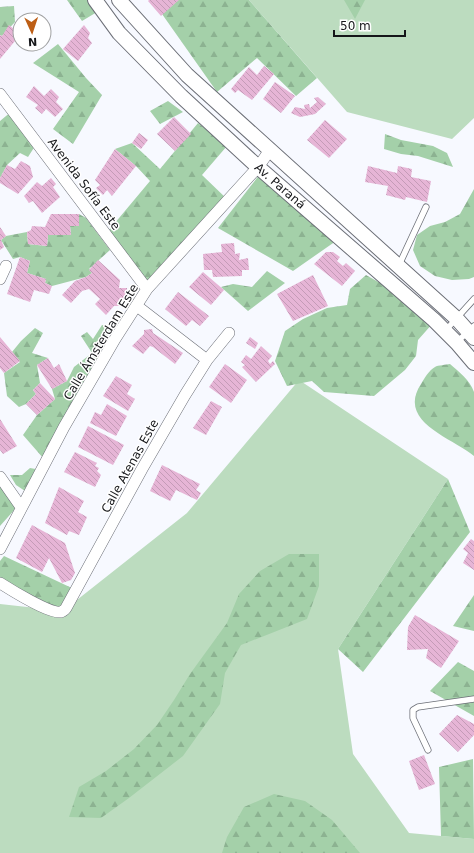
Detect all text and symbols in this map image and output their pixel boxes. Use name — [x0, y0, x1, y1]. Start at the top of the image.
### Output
north arrow — [12, 12, 52, 52]
scale bar — [334, 12, 405, 38]
text: 50 m — [340, 19, 371, 33]
text: N — [28, 35, 37, 48]
street label: Avenida Sofía Este — [45, 135, 123, 233]
street label: Av. Paraná — [252, 160, 308, 212]
street label: Calle Ámsterdam Este — [60, 281, 141, 403]
street label: Calle Atenas Este — [99, 417, 161, 515]

